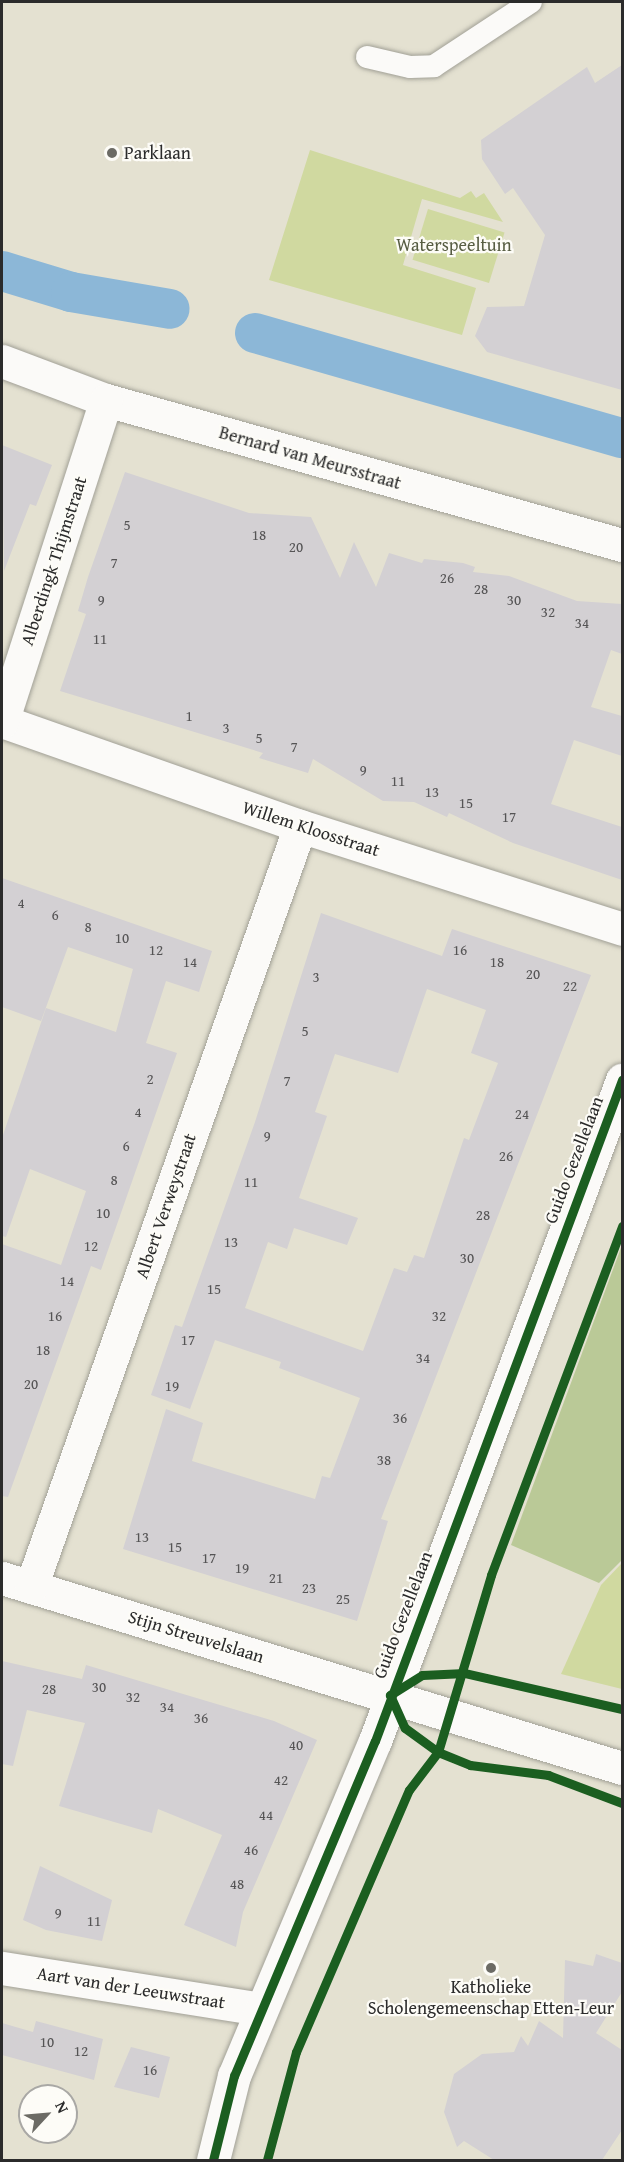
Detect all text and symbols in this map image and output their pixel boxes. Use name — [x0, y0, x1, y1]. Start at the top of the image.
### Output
place label: Parklaan — [124, 142, 191, 164]
marker: Parklaan — [105, 146, 119, 160]
park label: Waterspeeltuin — [396, 234, 512, 256]
street label: Bernard van Meursstraat — [217, 422, 403, 494]
street label: Alberdingk Thijmstraat — [16, 474, 92, 648]
house number: 5 — [123, 516, 131, 534]
house number: 18 — [252, 526, 266, 544]
house number: 20 — [289, 538, 303, 556]
house number: 7 — [110, 554, 118, 572]
house number: 26 — [440, 569, 454, 587]
house number: 28 — [474, 580, 488, 598]
house number: 9 — [97, 591, 105, 609]
house number: 30 — [507, 591, 521, 609]
house number: 32 — [541, 603, 555, 621]
house number: 34 — [575, 614, 589, 632]
house number: 11 — [93, 630, 107, 648]
house number: 1 — [185, 707, 193, 725]
house number: 3 — [222, 719, 230, 737]
house number: 5 — [255, 729, 263, 747]
house number: 7 — [290, 738, 298, 756]
house number: 9 — [359, 761, 367, 779]
house number: 11 — [391, 772, 405, 790]
house number: 13 — [425, 783, 439, 801]
house number: 15 — [459, 794, 473, 812]
street label: Willem Kloosstraat — [240, 797, 382, 861]
house number: 17 — [502, 808, 516, 826]
house number: 4 — [17, 894, 25, 912]
house number: 6 — [51, 906, 59, 924]
house number: 8 — [84, 918, 92, 936]
house number: 10 — [115, 929, 129, 947]
house number: 12 — [149, 941, 163, 959]
house number: 16 — [453, 941, 467, 959]
house number: 14 — [183, 953, 197, 971]
house number: 18 — [490, 953, 504, 971]
house number: 20 — [526, 965, 540, 983]
house number: 3 — [312, 968, 320, 986]
house number: 22 — [563, 977, 577, 995]
house number: 5 — [301, 1022, 309, 1040]
house number: 2 — [146, 1070, 154, 1088]
house number: 7 — [283, 1072, 291, 1090]
street label: Guido Gezellelaan — [540, 1093, 608, 1227]
house number: 4 — [134, 1103, 142, 1121]
house number: 24 — [515, 1105, 529, 1123]
house number: 9 — [263, 1127, 271, 1145]
street label: Albert Verweystraat — [131, 1131, 201, 1281]
house number: 6 — [122, 1137, 130, 1155]
house number: 26 — [499, 1147, 513, 1165]
house number: 8 — [110, 1171, 118, 1189]
house number: 11 — [244, 1173, 258, 1191]
house number: 10 — [96, 1204, 110, 1222]
house number: 28 — [476, 1206, 490, 1224]
house number: 13 — [224, 1233, 238, 1251]
house number: 12 — [84, 1237, 98, 1255]
house number: 30 — [460, 1249, 474, 1267]
house number: 14 — [60, 1272, 74, 1290]
house number: 15 — [207, 1280, 221, 1298]
house number: 16 — [48, 1307, 62, 1325]
house number: 32 — [432, 1307, 446, 1325]
house number: 17 — [181, 1331, 195, 1349]
house number: 18 — [36, 1341, 50, 1359]
house number: 34 — [416, 1349, 430, 1367]
house number: 20 — [24, 1375, 38, 1393]
house number: 19 — [165, 1377, 179, 1395]
house number: 36 — [393, 1409, 407, 1427]
house number: 38 — [377, 1451, 391, 1469]
house number: 13 — [135, 1528, 149, 1546]
house number: 15 — [168, 1538, 182, 1556]
street label: Guido Gezellelaan — [369, 1548, 437, 1682]
house number: 17 — [202, 1549, 216, 1567]
house number: 19 — [235, 1559, 249, 1577]
house number: 21 — [269, 1569, 283, 1587]
house number: 23 — [302, 1579, 316, 1597]
house number: 25 — [336, 1590, 350, 1608]
street label: Stijn Streuvelslaan — [125, 1606, 267, 1668]
house number: 30 — [92, 1678, 106, 1696]
house number: 28 — [42, 1680, 56, 1698]
house number: 32 — [126, 1688, 140, 1706]
house number: 34 — [160, 1698, 174, 1716]
house number: 36 — [194, 1709, 208, 1727]
house number: 40 — [289, 1736, 303, 1754]
house number: 42 — [274, 1771, 288, 1789]
house number: 44 — [259, 1806, 273, 1824]
house number: 46 — [244, 1841, 258, 1859]
house number: 48 — [230, 1875, 244, 1893]
house number: 9 — [54, 1904, 62, 1922]
house number: 11 — [87, 1912, 101, 1930]
marker: Katholieke Scholengemeenschap Etten-Leur — [484, 1961, 498, 1975]
street label: Aart van der Leeuwstraat — [35, 1962, 227, 2014]
place label: Katholieke Scholengemeenschap Etten-Leur — [368, 1977, 614, 2020]
house number: 10 — [40, 2033, 54, 2051]
house number: 12 — [74, 2042, 88, 2060]
house number: 16 — [143, 2061, 157, 2079]
north arrow — [18, 2084, 78, 2144]
text: N — [49, 2097, 76, 2117]

